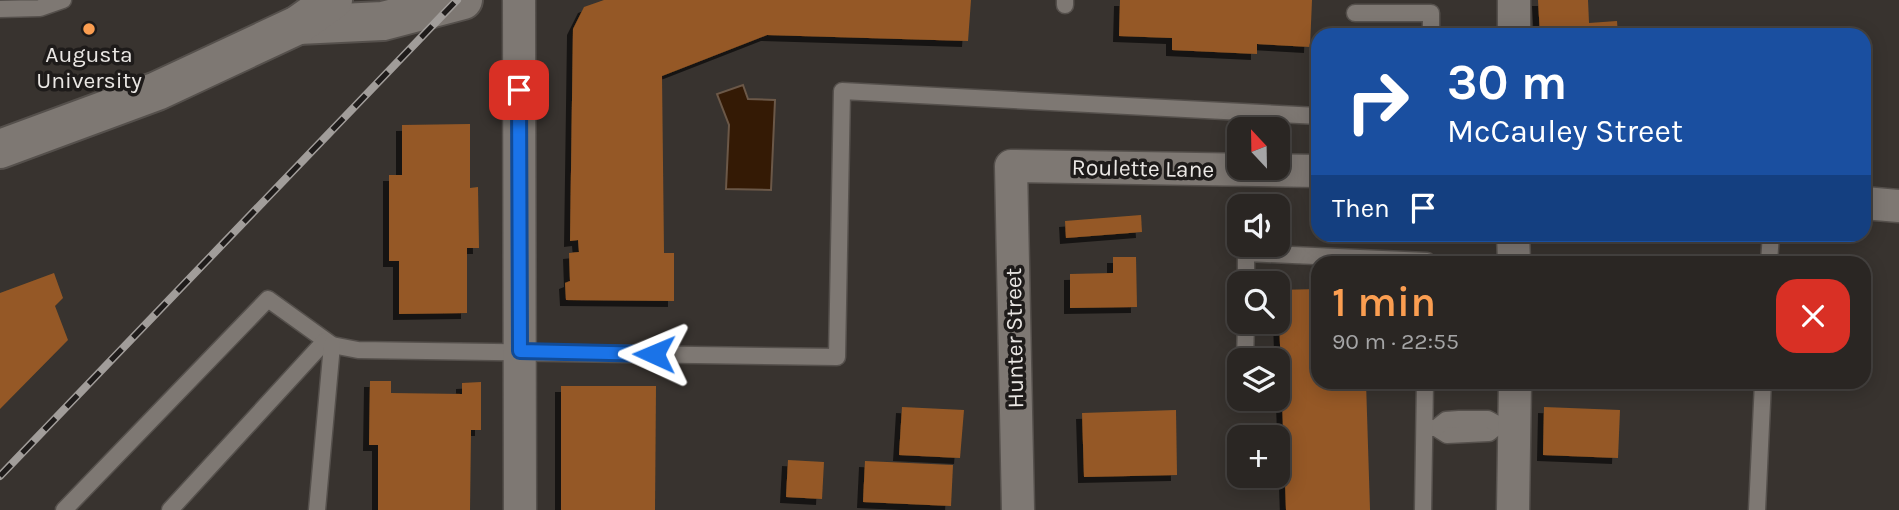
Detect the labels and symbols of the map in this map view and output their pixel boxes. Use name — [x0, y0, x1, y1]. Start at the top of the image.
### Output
marker: Augusta University — [81, 21, 97, 37]
place label: Augusta University — [36, 41, 142, 94]
pin — [489, 60, 549, 120]
north arrow — [1227, 117, 1290, 180]
street label: Roulette Lane — [1072, 154, 1214, 183]
street label: Hunter Street — [1000, 267, 1029, 408]
position arrow — [617, 317, 691, 391]

